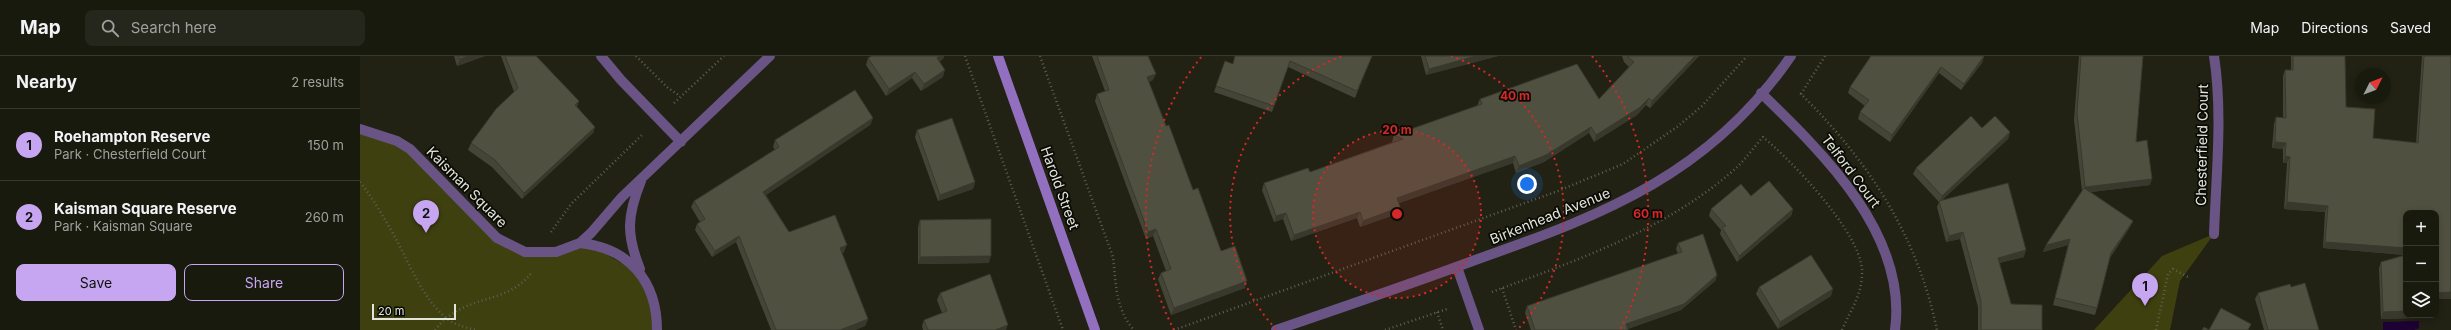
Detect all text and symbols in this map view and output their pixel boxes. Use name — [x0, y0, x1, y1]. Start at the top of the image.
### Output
search box — [85, 10, 365, 46]
text: Map — [20, 16, 61, 39]
icon: search — [99, 17, 121, 39]
text: Search here — [131, 18, 216, 37]
text: Map — [2250, 19, 2279, 36]
text: Directions — [2301, 19, 2368, 36]
text: Saved — [2390, 19, 2431, 36]
north arrow — [2355, 68, 2391, 104]
text: Nearby — [16, 72, 77, 92]
text: 2 results — [291, 74, 344, 90]
street label: Chesterfield Court — [2192, 84, 2211, 206]
text: 40 m — [1500, 88, 1530, 103]
text: 20 m — [1382, 122, 1412, 137]
text: Roehampton Reserve — [54, 127, 210, 146]
street label: Telford Court — [1818, 131, 1885, 211]
text: 1 — [26, 137, 32, 153]
text: 150 m — [308, 137, 344, 153]
street label: Kaisman Square — [423, 143, 511, 231]
street label: Harold Street — [1038, 144, 1083, 232]
text: Park · Chesterfield Court — [54, 146, 206, 162]
your location — [1517, 174, 1537, 194]
street label: Birkenhead Avenue — [1487, 184, 1612, 247]
text: Kaisman Square Reserve — [54, 199, 237, 218]
pin: 2 — [413, 200, 439, 233]
text: 60 m — [1633, 206, 1663, 221]
centre of rings — [1390, 207, 1404, 221]
text: 2 — [25, 209, 33, 225]
text: 260 m — [305, 209, 344, 225]
map controls — [2403, 210, 2439, 318]
button: + — [2403, 210, 2439, 246]
text: Park · Kaisman Square — [54, 218, 193, 234]
button: − — [2403, 246, 2439, 282]
button: Save — [16, 264, 176, 301]
button: Share — [184, 264, 344, 301]
pin: 1 — [2132, 273, 2158, 306]
button: layers — [2403, 282, 2439, 318]
scale bar — [372, 302, 456, 321]
text: 20 m — [378, 304, 404, 318]

